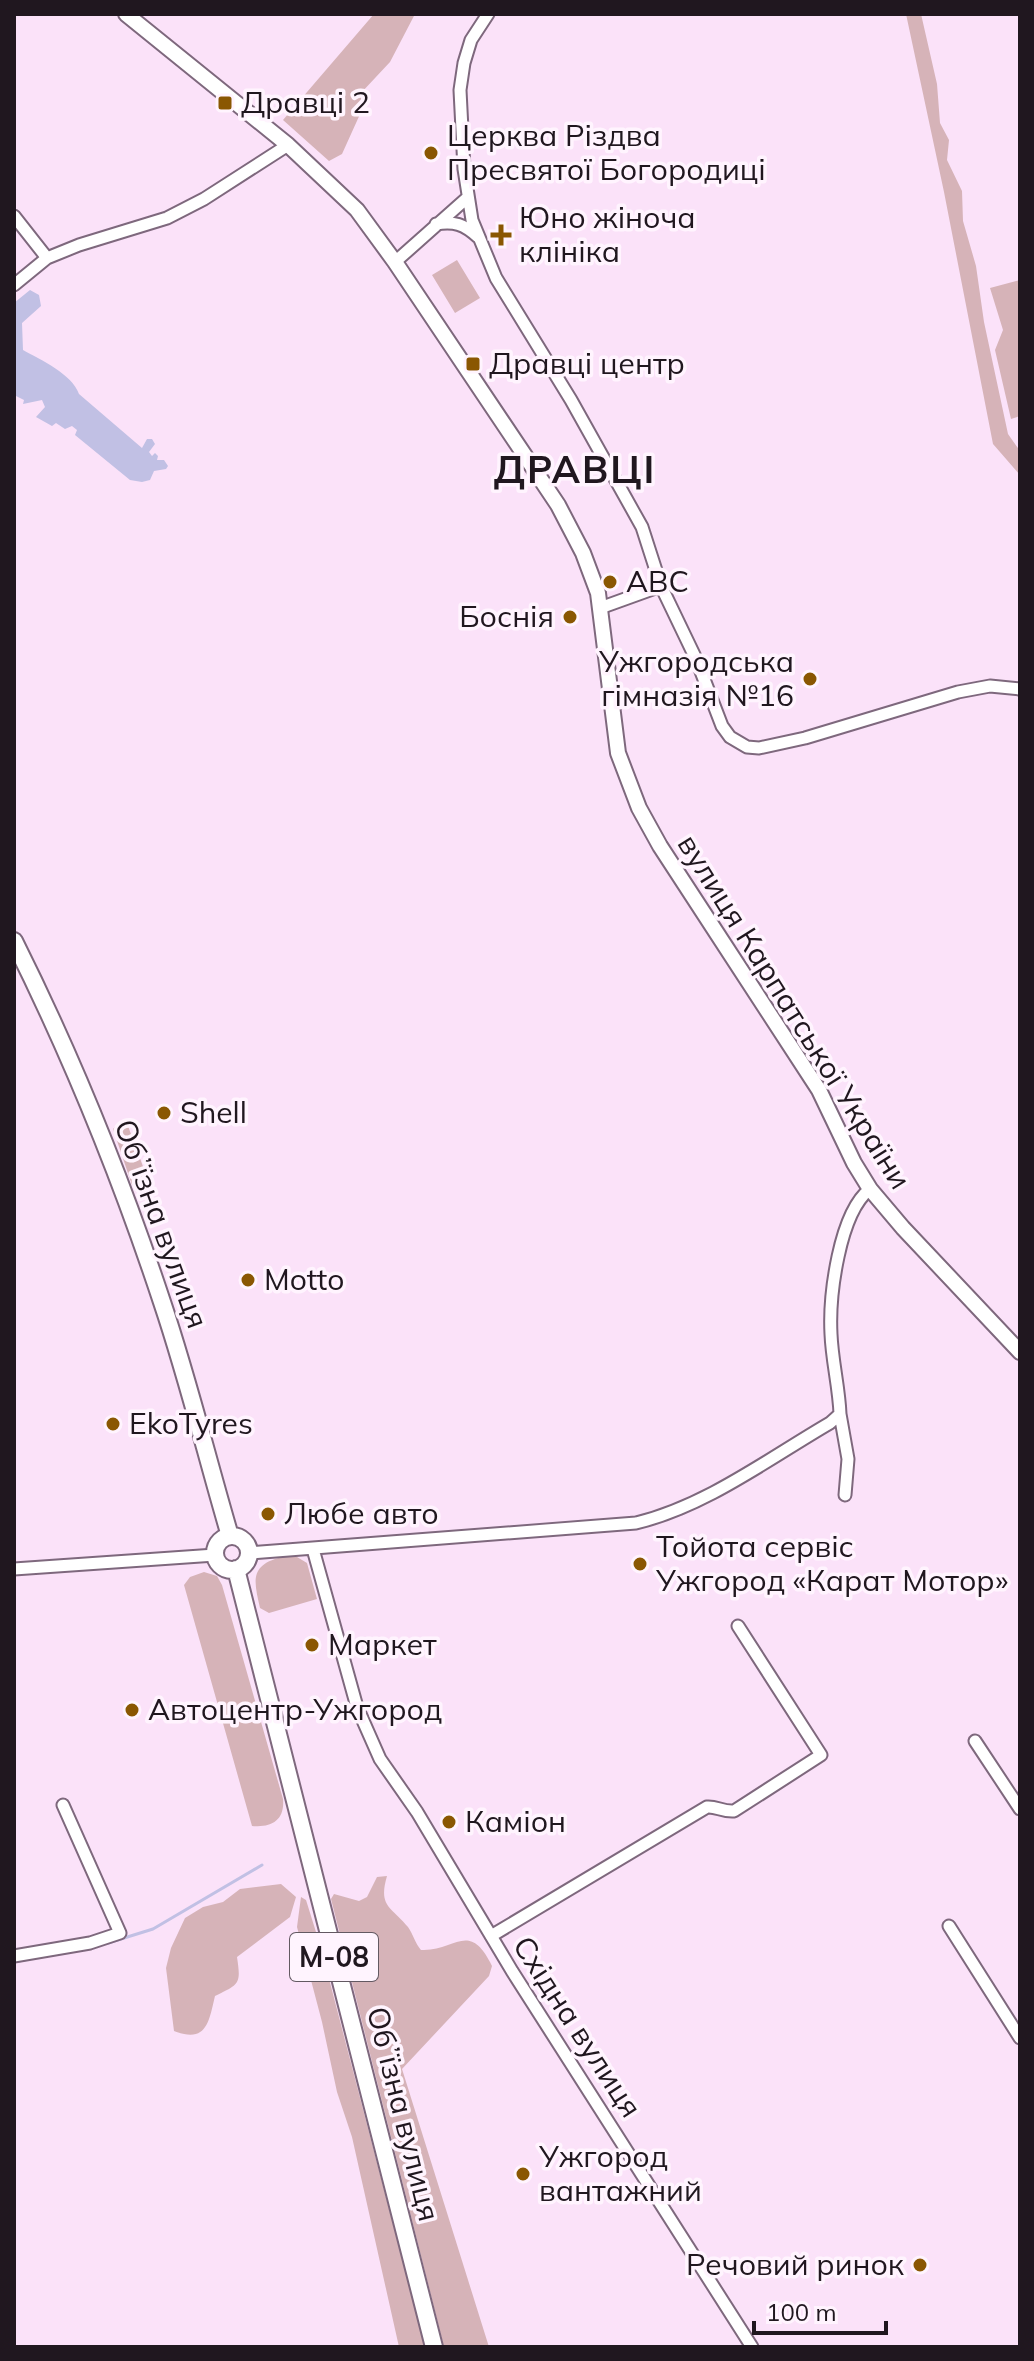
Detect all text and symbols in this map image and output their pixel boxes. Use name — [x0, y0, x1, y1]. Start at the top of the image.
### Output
place label: Дравці 2 — [241, 83, 370, 121]
marker: Дравці 2 — [216, 94, 234, 112]
place label: Церква Різдва Пресвятої Богородиці — [447, 116, 766, 188]
marker: Церква Різдва Пресвятої Богородиці — [422, 144, 440, 162]
place label: Юно жіноча клініка — [519, 198, 696, 270]
marker: Юно жіноча клініка — [490, 224, 512, 246]
place label: Дравці центр — [489, 344, 685, 382]
marker: Дравці центр — [464, 355, 482, 373]
district label: ДРАВЦІ — [494, 445, 656, 493]
place label: ABC — [626, 562, 689, 600]
marker: ABC — [601, 573, 619, 591]
place label: Боснія — [459, 597, 554, 635]
marker: Боснія — [561, 608, 579, 626]
place label: Ужгородська гімназія №16 — [598, 642, 794, 714]
marker: Ужгородська гімназія №16 — [801, 670, 819, 688]
street label: вулиця Карпатської України — [670, 827, 920, 1196]
place label: Shell — [180, 1093, 247, 1131]
marker: Shell — [155, 1104, 173, 1122]
street label: Обʼїзна вулиця — [107, 1114, 217, 1333]
place label: Motto — [264, 1260, 344, 1298]
marker: Motto — [239, 1271, 257, 1289]
place label: EkoTyres — [129, 1404, 253, 1442]
marker: EkoTyres — [104, 1415, 122, 1433]
place label: Любе авто — [284, 1494, 439, 1532]
marker: Любе авто — [259, 1505, 277, 1523]
place label: Тойота сервіс Ужгород «Карат Мотор» — [655, 1527, 1008, 1599]
marker: Тойота сервіс Ужгород «Карат Мотор» — [631, 1555, 649, 1573]
place label: Маркет — [328, 1625, 437, 1663]
marker: Маркет — [303, 1636, 321, 1654]
place label: Автоцентр-Ужгород — [148, 1690, 442, 1728]
marker: Автоцентр-Ужгород — [123, 1701, 141, 1719]
place label: Каміон — [465, 1802, 566, 1840]
marker: Каміон — [440, 1813, 458, 1831]
street label: Східна вулиця — [505, 1929, 651, 2124]
road number: М-08 — [290, 1933, 378, 1981]
street label: Обʼїзна вулиця — [359, 2003, 449, 2225]
place label: Ужгород вантажний — [538, 2137, 702, 2209]
marker: Ужгород вантажний — [514, 2165, 532, 2183]
place label: Речовий ринок — [686, 2245, 905, 2283]
marker: Речовий ринок — [911, 2256, 929, 2274]
scale bar — [754, 2285, 886, 2335]
text: 100 m — [766, 2297, 837, 2327]

